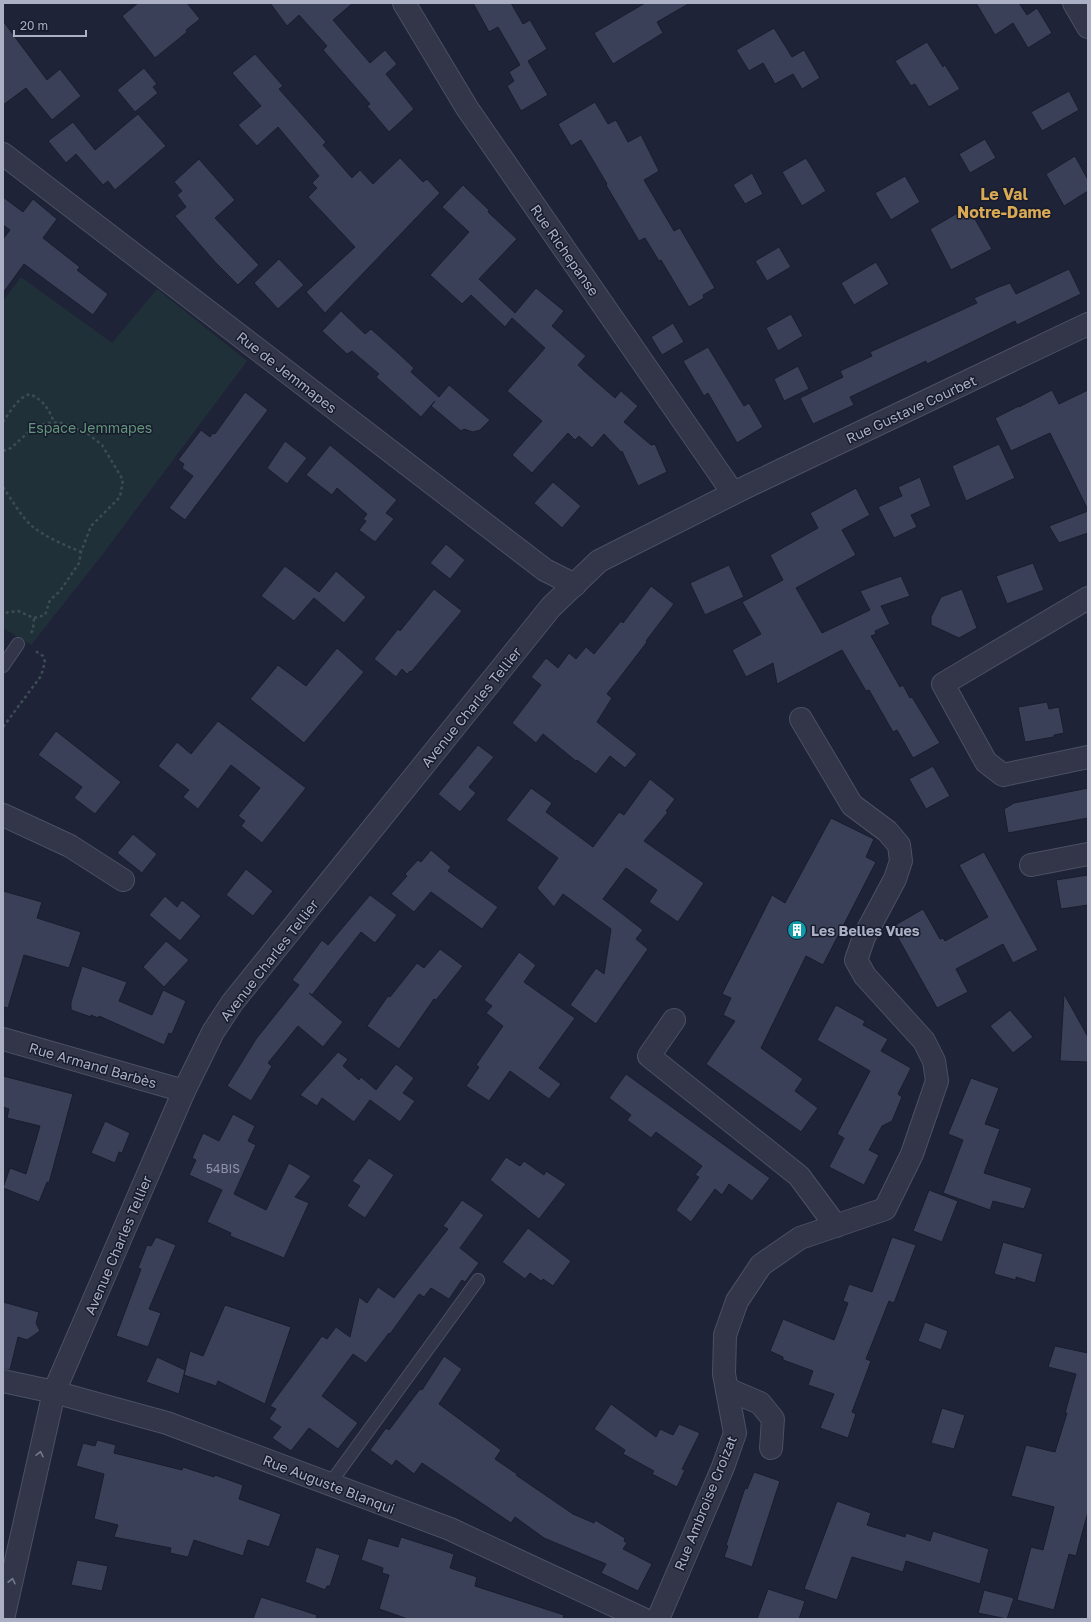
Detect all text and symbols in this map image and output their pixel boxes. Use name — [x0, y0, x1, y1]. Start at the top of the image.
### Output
scale bar — [14, 12, 86, 38]
text: 20 m — [20, 18, 48, 33]
district label: Le Val Notre-Dame — [957, 184, 1051, 222]
street label: Rue Richepanse — [527, 201, 603, 299]
street label: Rue de Jemmapes — [234, 328, 340, 416]
street label: Rue Gustave Courbet — [843, 371, 979, 447]
park label: Espace Jemmapes — [28, 419, 152, 436]
street label: Avenue Charles Tellier — [417, 643, 525, 770]
street label: Avenue Charles Tellier — [216, 895, 322, 1024]
building icon: Les Belles Vues — [786, 919, 808, 941]
place label: Les Belles Vues — [811, 922, 920, 939]
street label: Rue Armand Barbès — [27, 1039, 159, 1091]
house number: 54BIS — [206, 1161, 240, 1176]
street label: Avenue Charles Tellier — [81, 1172, 155, 1317]
street label: Rue Ambroise Croizat — [670, 1433, 740, 1573]
one-way arrow — [35, 1451, 43, 1457]
street label: Rue Auguste Blanqui — [261, 1451, 397, 1517]
one-way arrow — [7, 1578, 15, 1584]

